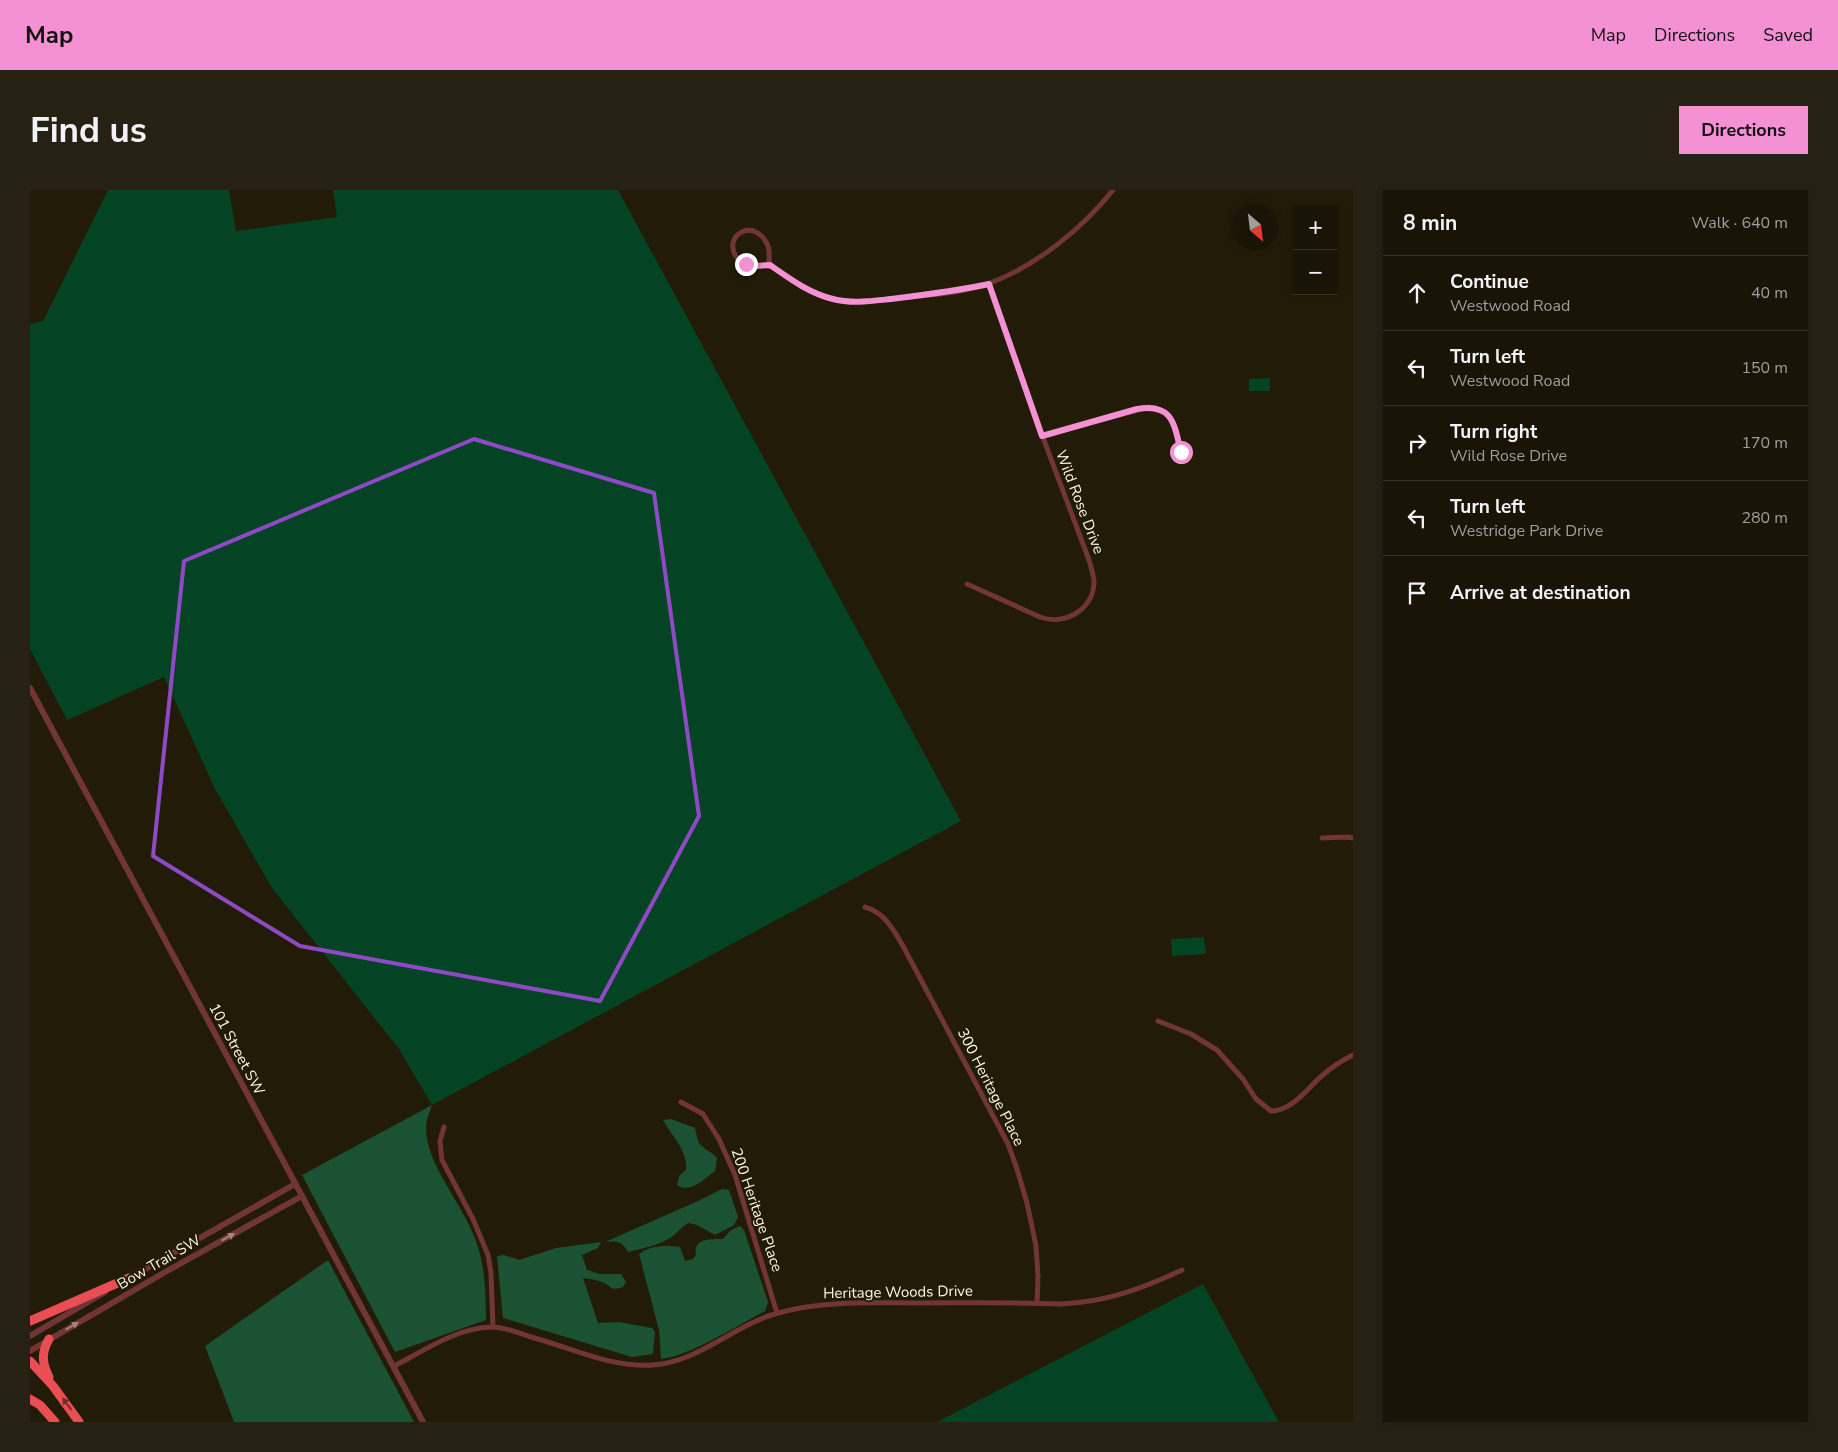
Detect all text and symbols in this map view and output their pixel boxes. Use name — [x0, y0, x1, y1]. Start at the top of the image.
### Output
text: Map — [25, 19, 73, 51]
text: Map — [1591, 23, 1626, 47]
text: Directions — [1654, 23, 1735, 47]
text: Saved — [1763, 23, 1813, 47]
button: Directions — [1679, 106, 1808, 154]
text: Find us — [30, 107, 147, 154]
north arrow — [1233, 205, 1278, 250]
map controls — [1293, 205, 1338, 295]
button: + — [1293, 205, 1338, 250]
text: 8 min — [1403, 209, 1457, 237]
text: Walk · 640 m — [1692, 212, 1788, 234]
button: − — [1293, 250, 1338, 295]
route end — [735, 253, 758, 276]
text: Continue — [1450, 269, 1529, 295]
icon: ahead — [1403, 279, 1431, 307]
text: 40 m — [1751, 282, 1788, 304]
text: Westwood Road — [1450, 295, 1570, 317]
text: Turn left — [1450, 344, 1525, 370]
icon: left — [1403, 354, 1431, 382]
text: 150 m — [1741, 357, 1788, 379]
text: Westwood Road — [1450, 370, 1570, 392]
text: Turn right — [1450, 419, 1537, 445]
icon: right — [1403, 429, 1431, 457]
text: 170 m — [1741, 432, 1788, 454]
route start — [1170, 441, 1193, 464]
text: Wild Rose Drive — [1450, 445, 1567, 467]
street label: Wild Rose Drive — [1051, 447, 1109, 557]
text: Turn left — [1450, 494, 1525, 520]
icon: left — [1403, 504, 1431, 532]
text: 280 m — [1741, 507, 1788, 529]
text: Westridge Park Drive — [1450, 520, 1603, 542]
icon: arrive — [1403, 579, 1431, 607]
text: Arrive at destination — [1450, 580, 1631, 606]
street label: 101 Street SW — [204, 1000, 270, 1099]
street label: 300 Heritage Place — [953, 1025, 1029, 1149]
street label: 200 Heritage Place — [726, 1145, 788, 1275]
street label: Bow Trail SW — [114, 1230, 205, 1294]
one-way arrow — [221, 1233, 236, 1241]
street label: Heritage Woods Drive — [823, 1281, 973, 1303]
one-way arrow — [65, 1322, 79, 1330]
one-way arrow — [61, 1398, 72, 1411]

